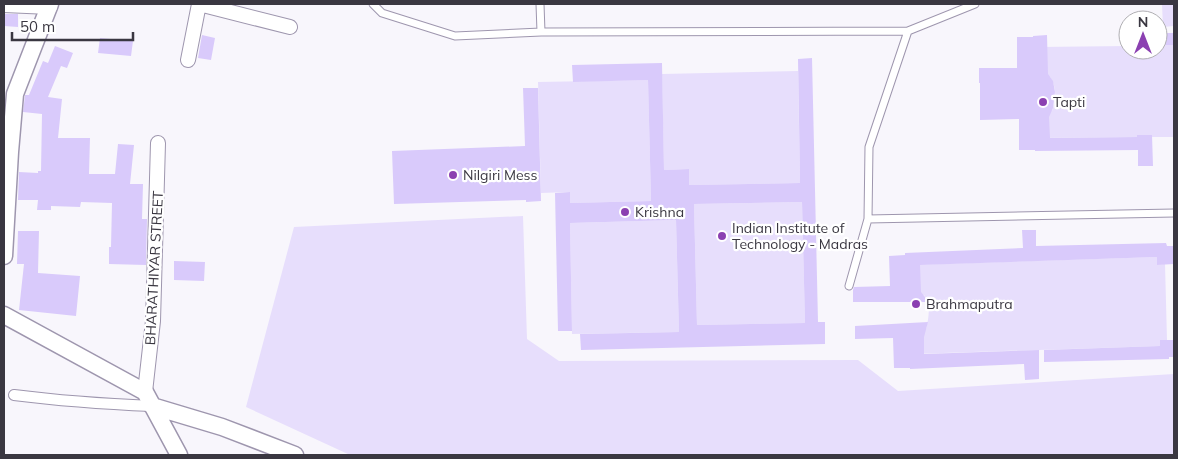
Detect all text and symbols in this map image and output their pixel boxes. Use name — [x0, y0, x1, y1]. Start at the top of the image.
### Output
scale bar — [12, 10, 134, 42]
north arrow — [1118, 10, 1168, 60]
text: N — [1138, 13, 1148, 31]
text: 50 m — [20, 17, 55, 36]
place label: Tapti — [1053, 93, 1085, 111]
marker: Tapti — [1037, 96, 1049, 108]
place label: Nilgiri Mess — [463, 166, 538, 184]
marker: Nilgiri Mess — [447, 169, 459, 181]
street label: BHARATHIYAR STREET — [141, 190, 167, 346]
place label: Krishna — [635, 203, 684, 221]
marker: Krishna — [619, 206, 631, 218]
place label: Indian Institute of Technology - Madras — [732, 219, 868, 253]
marker: Indian Institute of Technology - Madras — [716, 230, 728, 242]
place label: Brahmaputra — [926, 295, 1013, 313]
marker: Brahmaputra — [910, 298, 922, 310]

